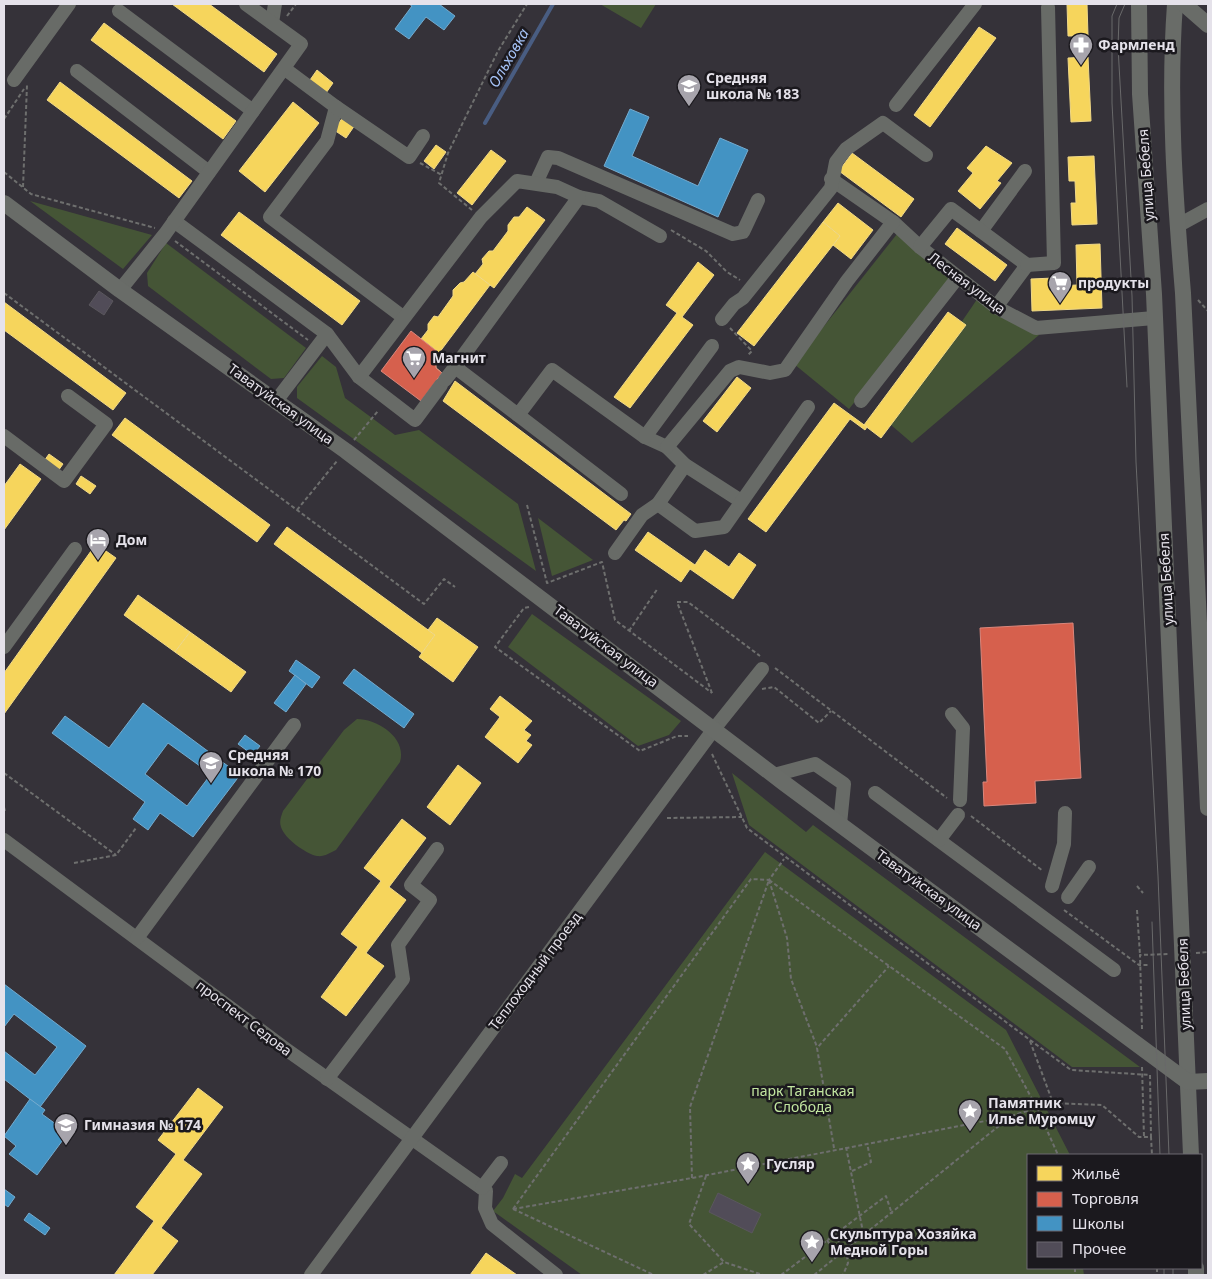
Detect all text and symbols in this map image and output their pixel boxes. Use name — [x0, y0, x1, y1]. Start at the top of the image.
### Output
water label: Ольховка — [483, 24, 533, 91]
pharmacy icon: Фармленд — [1068, 32, 1094, 66]
place label: Фармленд — [1098, 35, 1175, 54]
place label: Средняя школа № 183 — [706, 68, 799, 103]
school or university icon: Средняя школа № 183 — [676, 73, 702, 107]
street label: улица Бебеля — [1133, 128, 1158, 222]
street label: Лесная улица — [925, 247, 1010, 318]
supermarket icon: продукты — [1047, 270, 1073, 304]
place label: продукты — [1078, 273, 1149, 292]
supermarket icon: Магнит — [401, 345, 427, 379]
place label: Магнит — [432, 348, 486, 367]
street label: Таватуйская улица — [225, 359, 338, 448]
hotel icon: Дом — [85, 527, 111, 561]
place label: Дом — [116, 530, 147, 549]
street label: улица Бебеля — [1154, 533, 1177, 625]
street label: Таватуйская улица — [550, 600, 662, 691]
place label: Средняя школа № 170 — [228, 745, 321, 780]
school or university icon: Средняя школа № 170 — [198, 750, 224, 784]
street label: Таватуйская улица — [873, 845, 986, 934]
street label: Теплоходный проезд — [484, 907, 586, 1034]
street label: улица Бебеля — [1172, 938, 1195, 1030]
street label: проспект Седова — [193, 975, 296, 1060]
park label: парк Таганская Слобода — [751, 1081, 855, 1116]
place label: Памятник Илье Муромцу — [988, 1093, 1095, 1128]
place icon: Памятник Илье Муромцу — [957, 1098, 983, 1132]
school or university icon: Гимназия № 174 — [53, 1112, 79, 1146]
place label: Гимназия № 174 — [84, 1115, 201, 1134]
place icon: Гусляр — [735, 1151, 761, 1185]
place label: Гусляр — [766, 1154, 815, 1173]
legend — [1027, 1154, 1202, 1269]
text: Жильё — [1072, 1163, 1120, 1183]
text: Торговля — [1072, 1188, 1139, 1208]
text: Школы — [1072, 1213, 1124, 1233]
place label: Скульптура Хозяйка Медной Горы — [830, 1224, 977, 1259]
place icon: Скульптура Хозяйка Медной Горы — [799, 1229, 825, 1263]
text: Прочее — [1072, 1238, 1126, 1258]

